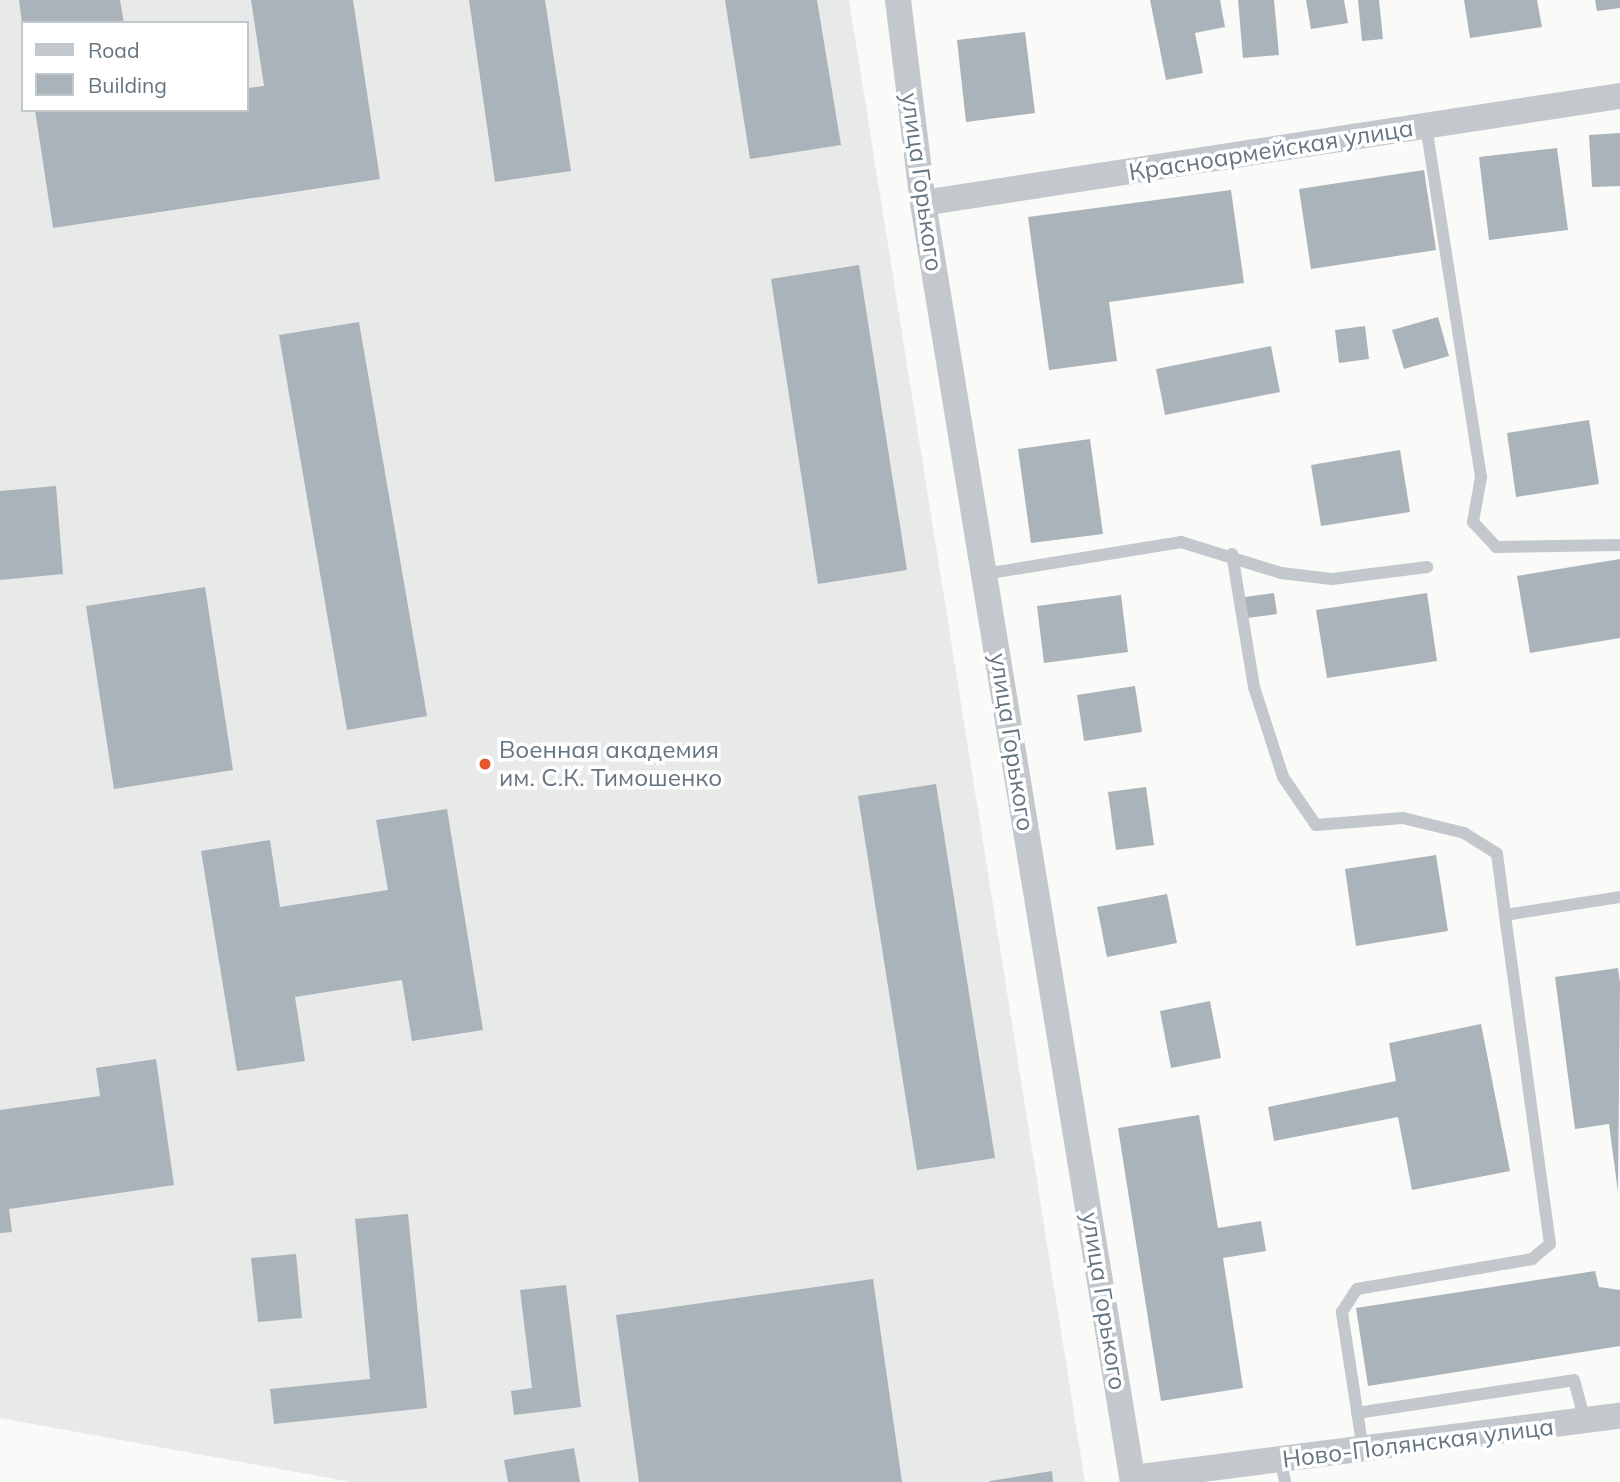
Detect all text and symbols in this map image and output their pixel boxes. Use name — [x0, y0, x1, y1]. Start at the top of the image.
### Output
legend — [21, 21, 248, 112]
text: Road — [88, 37, 139, 63]
text: Building — [88, 72, 167, 98]
street label: улица Горького — [895, 91, 949, 273]
street label: Красноармейская улица — [1127, 113, 1415, 187]
street label: улица Горького — [984, 651, 1040, 833]
place label: Военная академия им. С.К. Тимошенко — [499, 736, 722, 792]
marker: Военная академия им. С.К. Тимошенко — [477, 756, 493, 772]
street label: улица Горького — [1076, 1210, 1132, 1392]
street label: Ново-Полянская улица — [1281, 1412, 1555, 1474]

